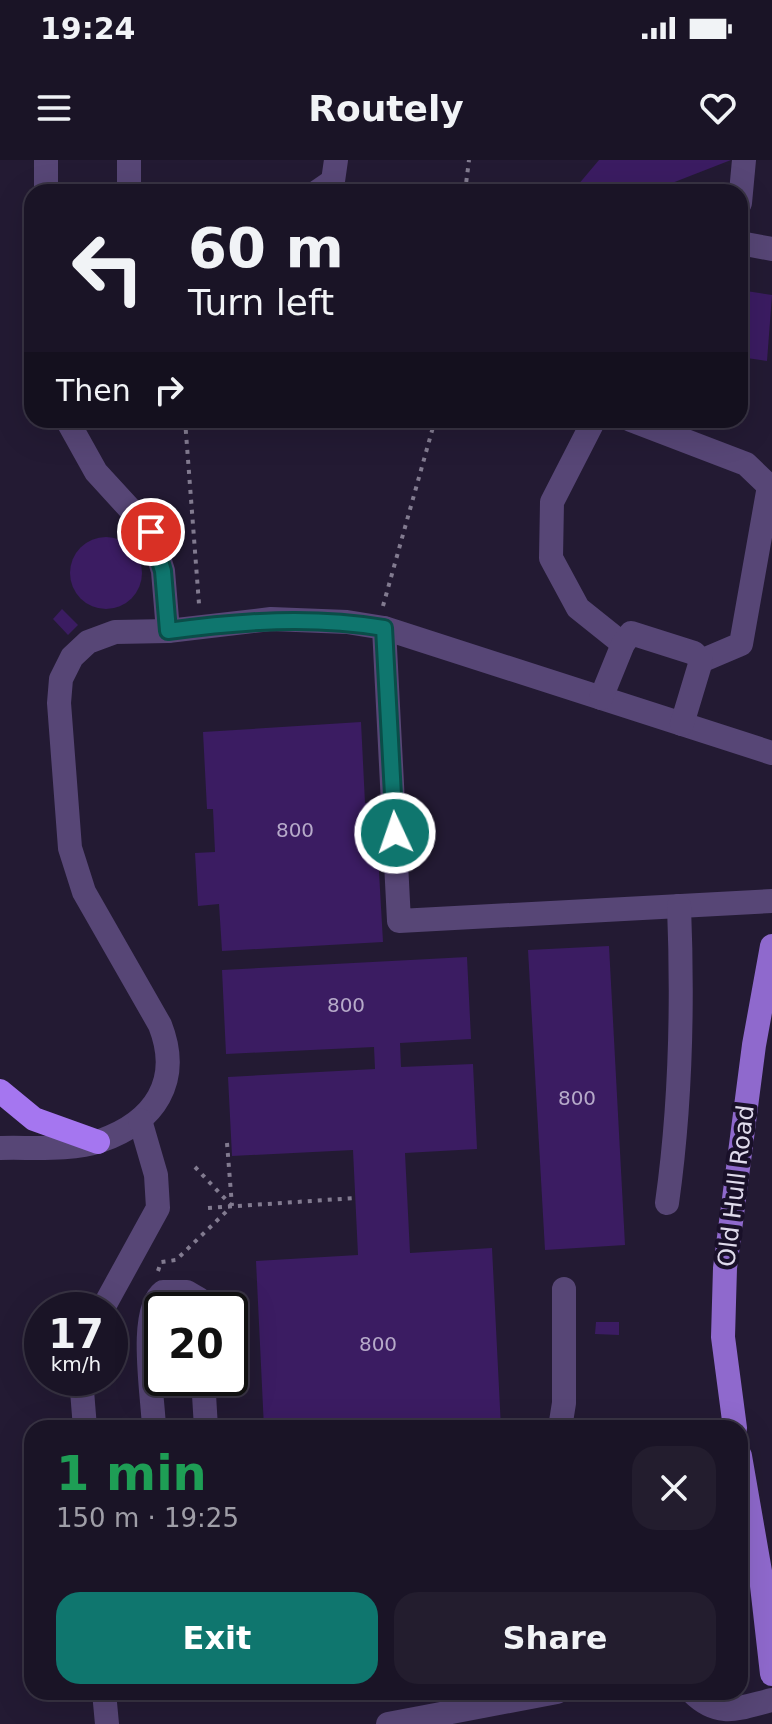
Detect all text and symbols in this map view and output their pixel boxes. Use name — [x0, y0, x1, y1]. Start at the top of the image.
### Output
text: 19:24 — [40, 11, 136, 46]
icon: menu — [32, 86, 76, 130]
icon: heart — [696, 86, 740, 130]
text: Routely — [308, 88, 464, 129]
text: 60 m — [188, 215, 344, 280]
icon: left — [56, 216, 160, 320]
text: Turn left — [188, 282, 334, 323]
icon: right — [147, 368, 191, 412]
text: Then — [56, 373, 131, 408]
pin — [117, 498, 185, 566]
icon: arrive — [129, 510, 173, 554]
position arrow — [353, 791, 437, 875]
house number: 800 — [276, 818, 314, 842]
house number: 800 — [327, 993, 365, 1017]
house number: 800 — [558, 1086, 596, 1110]
street label: Old Hull Road — [712, 1103, 760, 1269]
speed limit sign: 20 — [144, 1292, 248, 1396]
text: 17 — [48, 1311, 104, 1357]
house number: 800 — [359, 1332, 397, 1356]
text: km/h — [51, 1352, 101, 1376]
text: 1 min — [56, 1445, 207, 1501]
button: close — [632, 1446, 716, 1530]
text: 150 m · 19:25 — [56, 1503, 239, 1533]
button: Exit — [56, 1592, 378, 1684]
button: Share — [394, 1592, 716, 1684]

